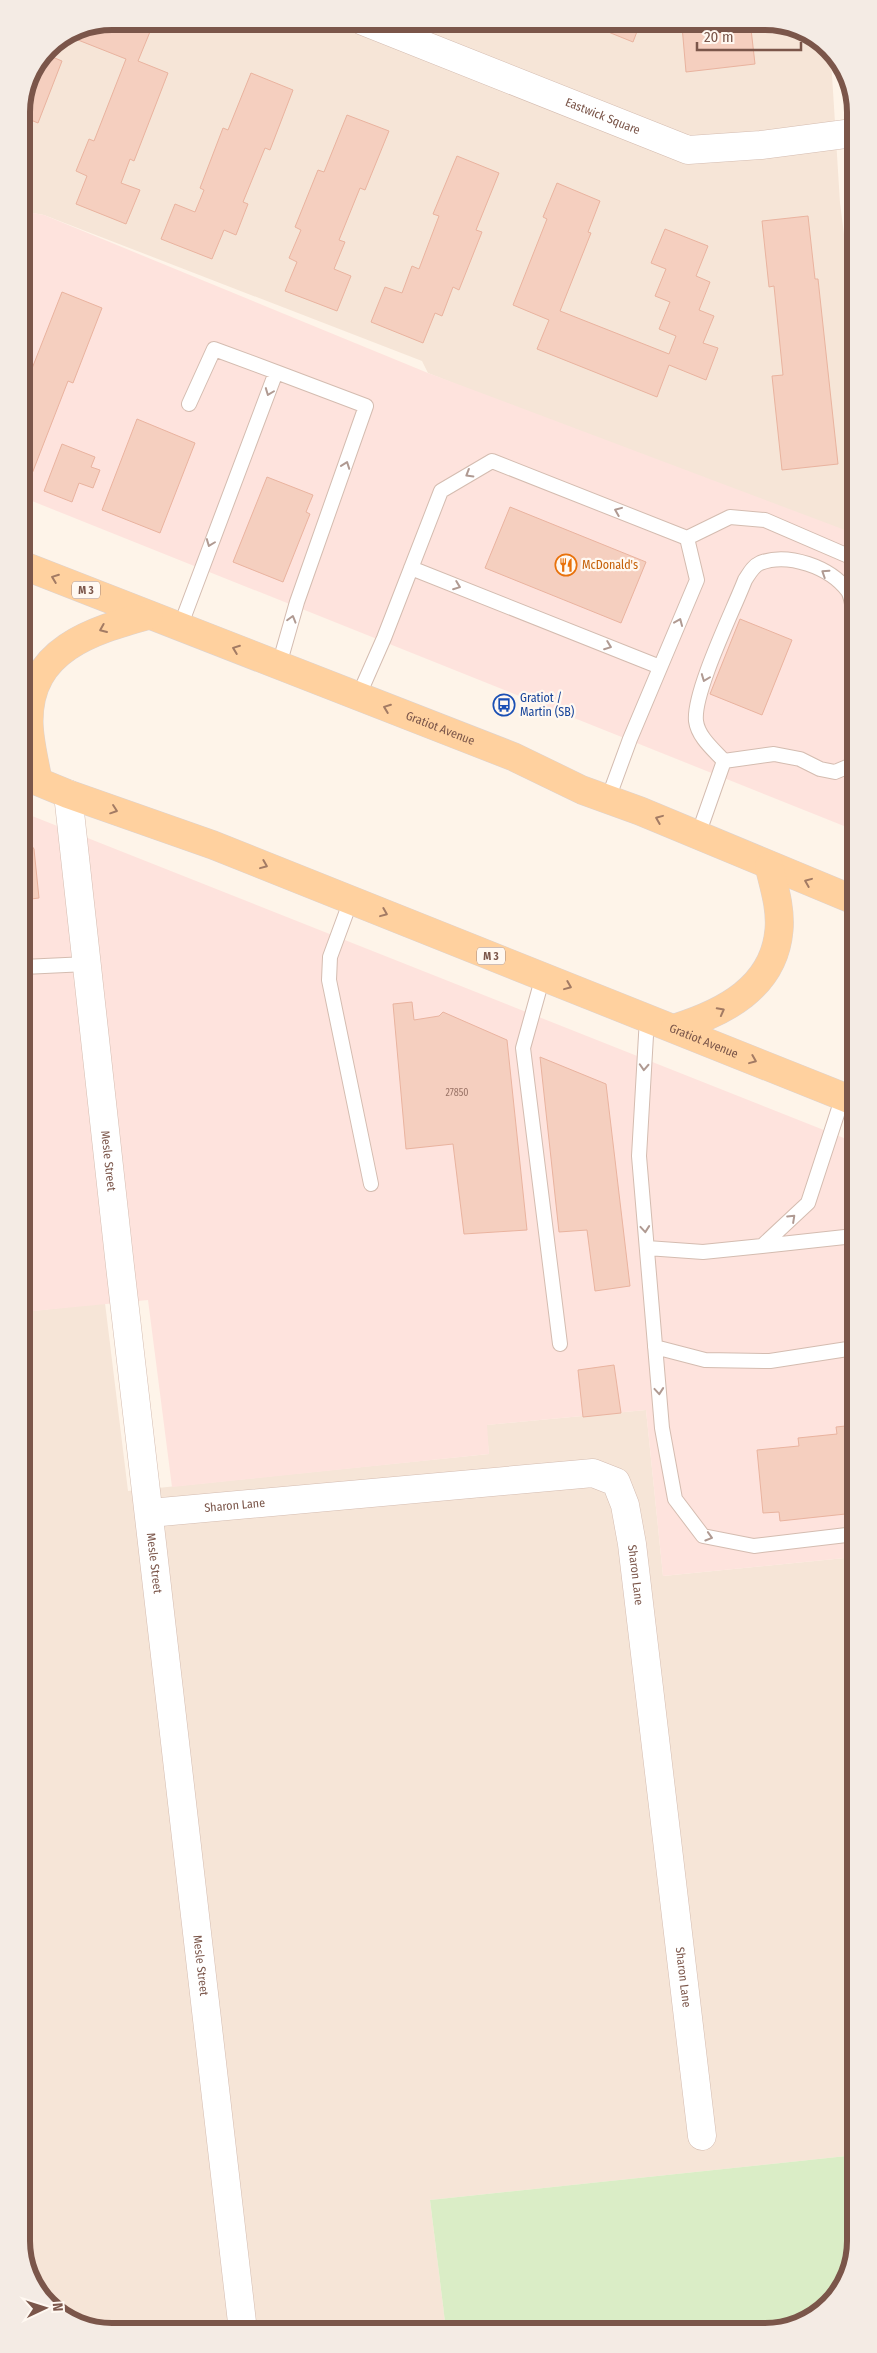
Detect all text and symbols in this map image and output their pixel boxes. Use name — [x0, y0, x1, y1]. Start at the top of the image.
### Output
scale bar — [697, 20, 801, 52]
text: 20 m — [704, 28, 734, 46]
street label: Eastwick Square — [563, 95, 642, 137]
one-way arrow — [264, 387, 275, 396]
one-way arrow — [340, 461, 350, 470]
one-way arrow — [465, 468, 474, 478]
one-way arrow — [614, 506, 623, 517]
one-way arrow — [206, 539, 216, 547]
restaurant icon: McDonald's — [554, 553, 578, 577]
place label: McDonald's — [582, 558, 638, 572]
one-way arrow — [822, 570, 831, 579]
one-way arrow — [51, 574, 60, 584]
one-way arrow — [452, 580, 460, 590]
road number: M 3 — [72, 582, 100, 598]
one-way arrow — [287, 615, 297, 623]
one-way arrow — [674, 618, 684, 626]
one-way arrow — [99, 623, 108, 633]
one-way arrow — [603, 640, 612, 650]
one-way arrow — [232, 644, 241, 655]
one-way arrow — [701, 673, 712, 682]
place label: Gratiot / Martin (SB) — [520, 691, 575, 719]
bus stop icon: Gratiot / Martin (SB) — [492, 693, 516, 717]
one-way arrow — [383, 704, 392, 714]
street label: Gratiot Avenue — [404, 708, 477, 748]
one-way arrow — [109, 804, 118, 814]
one-way arrow — [655, 814, 664, 825]
one-way arrow — [259, 859, 268, 870]
one-way arrow — [805, 878, 813, 888]
one-way arrow — [379, 907, 388, 917]
road number: M 3 — [477, 948, 505, 964]
one-way arrow — [563, 980, 572, 991]
one-way arrow — [715, 1007, 724, 1017]
street label: Gratiot Avenue — [667, 1021, 740, 1061]
one-way arrow — [748, 1054, 757, 1064]
one-way arrow — [639, 1063, 650, 1071]
house number: 27850 — [446, 1087, 469, 1099]
street label: Mesle Street — [98, 1130, 119, 1192]
one-way arrow — [787, 1215, 796, 1224]
one-way arrow — [639, 1225, 650, 1233]
one-way arrow — [653, 1387, 664, 1395]
street label: Sharon Lane — [204, 1496, 266, 1515]
one-way arrow — [704, 1531, 713, 1541]
street label: Mesle Street — [144, 1532, 165, 1594]
street label: Sharon Lane — [625, 1544, 646, 1606]
street label: Mesle Street — [190, 1934, 211, 1997]
street label: Sharon Lane — [673, 1946, 694, 2008]
north arrow — [20, 2283, 70, 2333]
text: N — [49, 2302, 66, 2312]

